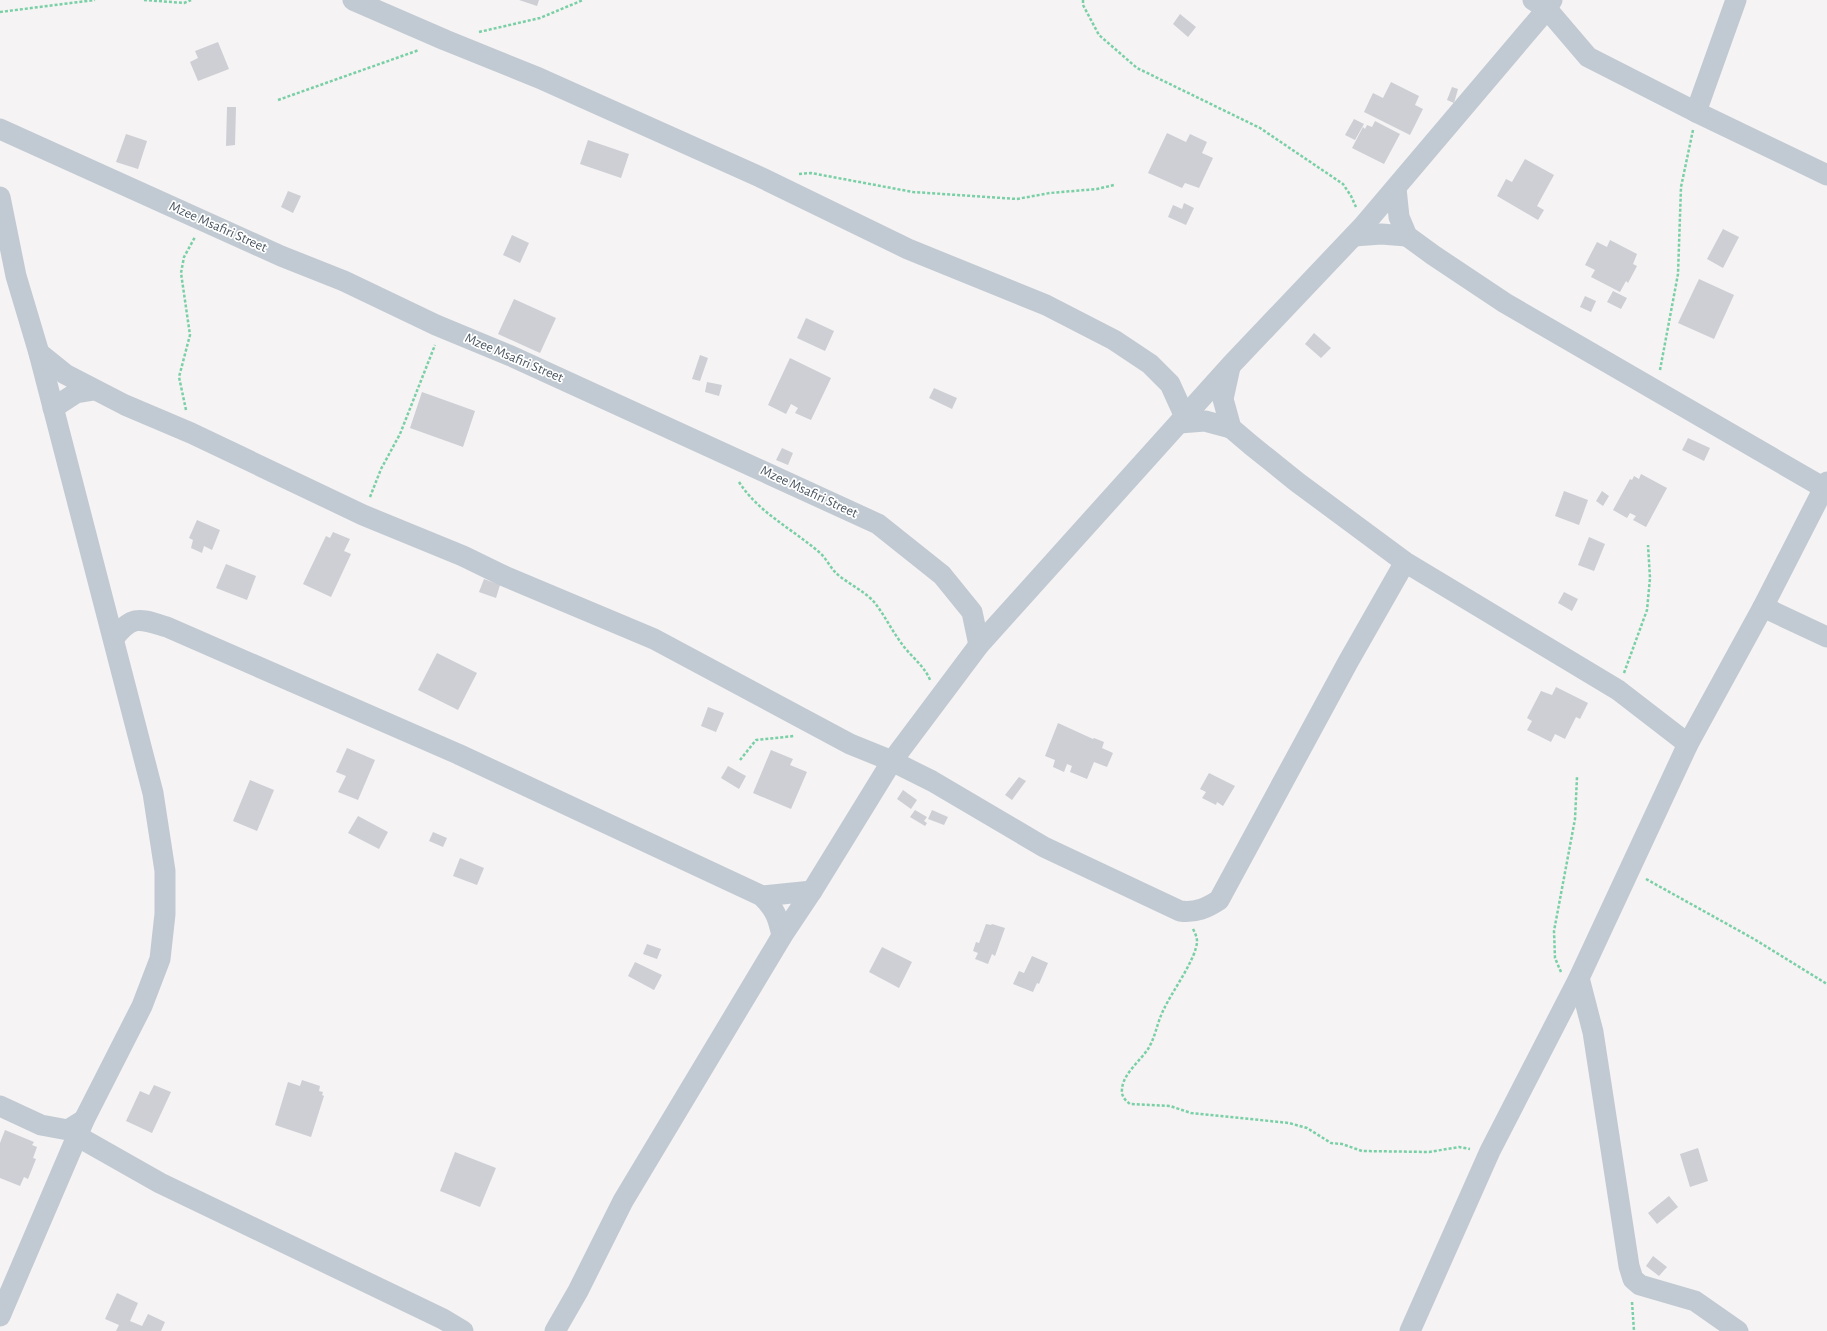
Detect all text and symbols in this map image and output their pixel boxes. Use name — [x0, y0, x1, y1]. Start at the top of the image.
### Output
street label: Mzee Msafiri Street — [167, 199, 269, 255]
street label: Mzee Msafiri Street — [463, 331, 566, 385]
street label: Mzee Msafiri Street — [758, 463, 860, 521]

